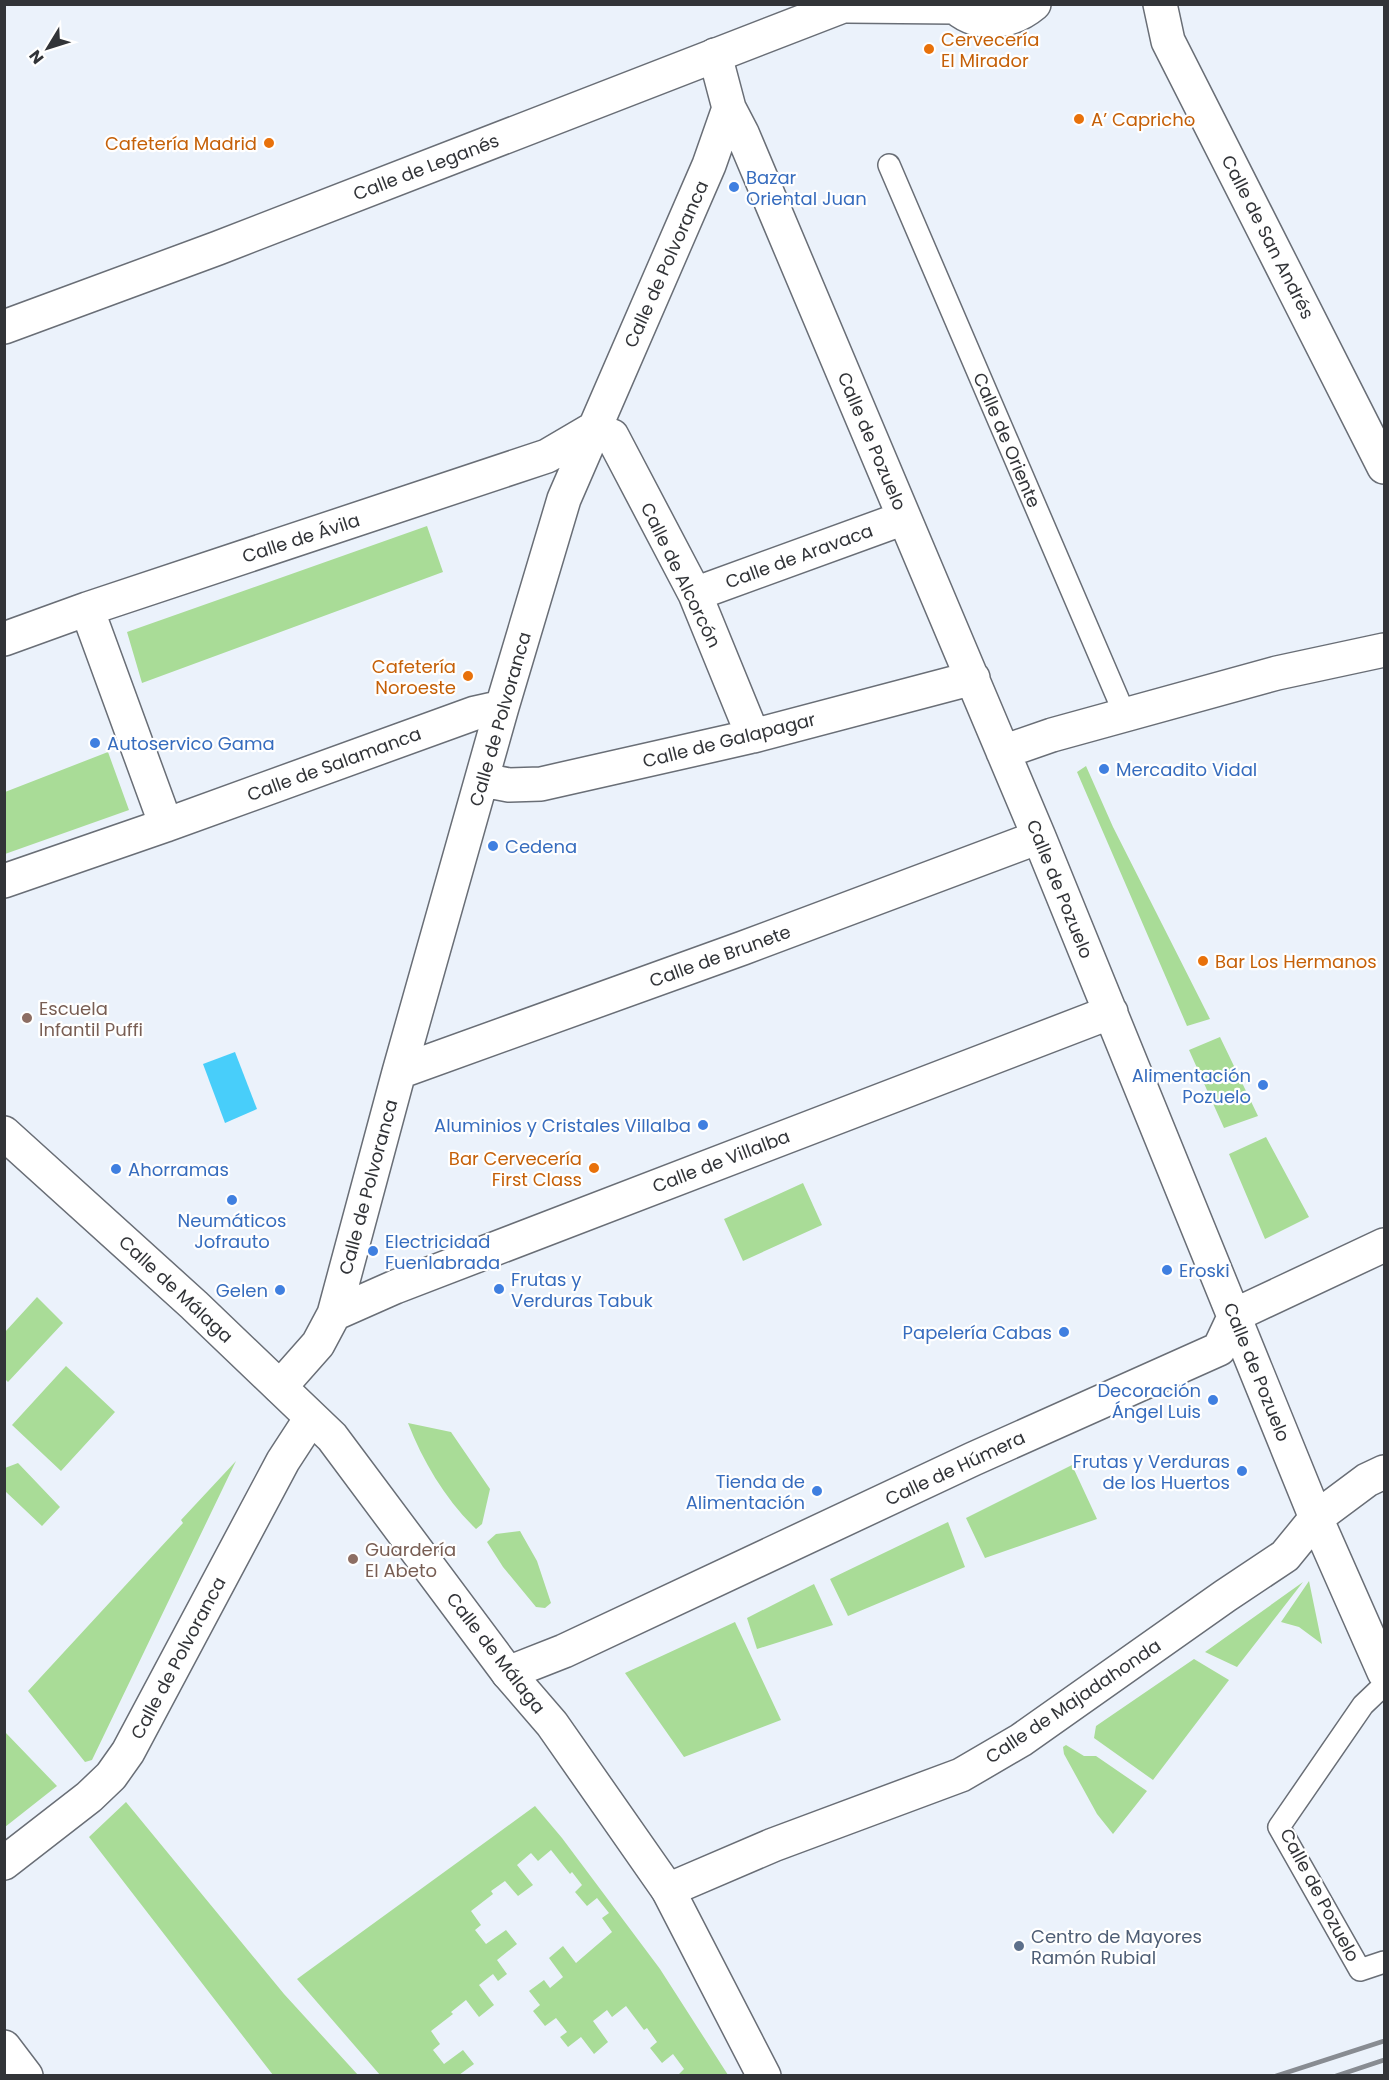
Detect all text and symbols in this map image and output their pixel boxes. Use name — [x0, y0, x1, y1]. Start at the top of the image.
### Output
north arrow — [18, 18, 78, 78]
place label: Cervecería El Mirador — [941, 27, 1039, 73]
marker: Cervecería El Mirador — [922, 42, 936, 56]
text: N — [24, 45, 49, 69]
place label: A’ Capricho — [1091, 107, 1195, 132]
marker: A’ Capricho — [1072, 112, 1086, 126]
street label: Calle de Leganés — [349, 128, 503, 206]
place label: Cafetería Madrid — [105, 131, 257, 156]
marker: Cafetería Madrid — [262, 136, 276, 150]
street label: Calle de San Andrés — [1216, 151, 1320, 323]
place label: Bazar Oriental Juan — [746, 165, 867, 211]
street label: Calle de Polvoranca — [618, 176, 714, 352]
marker: Bazar Oriental Juan — [727, 180, 741, 194]
street label: Calle de Pozuelo — [832, 368, 912, 514]
street label: Calle de Oriente — [967, 369, 1047, 511]
street label: Calle de Alcorcón — [635, 498, 727, 652]
street label: Calle de Ávila — [239, 507, 363, 569]
street label: Calle de Aravaca — [722, 518, 876, 594]
street label: Calle de Polvoranca — [463, 629, 537, 809]
place label: Cafetería Noroeste — [372, 654, 456, 700]
marker: Cafetería Noroeste — [461, 669, 475, 683]
street label: Calle de Galapagar — [640, 706, 818, 774]
street label: Calle de Salamanca — [243, 721, 425, 807]
place label: Autoservico Gama — [107, 731, 275, 756]
marker: Autoservico Gama — [88, 736, 102, 750]
place label: Mercadito Vidal — [1116, 757, 1257, 782]
marker: Mercadito Vidal — [1097, 762, 1111, 776]
street label: Calle de Pozuelo — [1021, 816, 1099, 962]
place label: Cedena — [505, 834, 577, 859]
marker: Cedena — [486, 839, 500, 853]
street label: Calle de Brunete — [646, 919, 794, 993]
place label: Bar Los Hermanos — [1215, 949, 1377, 974]
marker: Bar Los Hermanos — [1196, 954, 1210, 968]
place label: Escuela Infantil Puffi — [39, 996, 143, 1042]
marker: Escuela Infantil Puffi — [20, 1011, 34, 1025]
place label: Alimentación Pozuelo — [1132, 1063, 1251, 1109]
marker: Alimentación Pozuelo — [1256, 1078, 1270, 1092]
street label: Calle de Polvoranca — [333, 1097, 403, 1277]
place label: Aluminios y Cristales Villalba — [434, 1113, 691, 1138]
marker: Aluminios y Cristales Villalba — [696, 1118, 710, 1132]
street label: Calle de Villalba — [649, 1123, 793, 1199]
place label: Bar Cervecería First Class — [449, 1146, 582, 1192]
place label: Ahorramas — [128, 1157, 229, 1182]
marker: Bar Cervecería First Class — [587, 1161, 601, 1175]
marker: Ahorramas — [109, 1162, 123, 1176]
marker: Neumáticos Jofrauto — [225, 1193, 239, 1207]
place label: Neumáticos Jofrauto — [178, 1208, 286, 1254]
place label: Electricidad Fuenlabrada — [385, 1229, 500, 1275]
street label: Calle de Málaga — [113, 1230, 239, 1348]
marker: Electricidad Fuenlabrada — [366, 1244, 380, 1258]
place label: Eroski — [1179, 1258, 1230, 1283]
marker: Eroski — [1160, 1263, 1174, 1277]
place label: Frutas y Verduras Tabuk — [511, 1267, 653, 1313]
place label: Gelen — [216, 1278, 268, 1303]
marker: Frutas y Verduras Tabuk — [492, 1282, 506, 1296]
marker: Gelen — [273, 1283, 287, 1297]
street label: Calle de Pozuelo — [1218, 1299, 1296, 1445]
place label: Papelería Cabas — [903, 1320, 1052, 1345]
marker: Papelería Cabas — [1057, 1325, 1071, 1339]
place label: Decoración Ángel Luis — [1097, 1378, 1201, 1424]
marker: Decoración Ángel Luis — [1206, 1393, 1220, 1407]
street label: Calle de Húmera — [881, 1425, 1029, 1511]
place label: Frutas y Verduras de los Huertos — [1073, 1449, 1230, 1495]
marker: Frutas y Verduras de los Huertos — [1235, 1464, 1249, 1478]
place label: Tienda de Alimentación — [686, 1469, 805, 1515]
marker: Tienda de Alimentación — [810, 1484, 824, 1498]
place label: Guardería El Abeto — [365, 1537, 456, 1583]
marker: Guardería El Abeto — [346, 1552, 360, 1566]
street label: Calle de Polvoranca — [125, 1572, 231, 1744]
street label: Calle de Málaga — [441, 1587, 551, 1719]
street label: Calle de Majadahonda — [980, 1633, 1166, 1769]
street label: Calle de Pozuelo — [1274, 1824, 1366, 1966]
place label: Centro de Mayores Ramón Rubial — [1031, 1924, 1202, 1970]
marker: Centro de Mayores Ramón Rubial — [1012, 1939, 1026, 1953]

